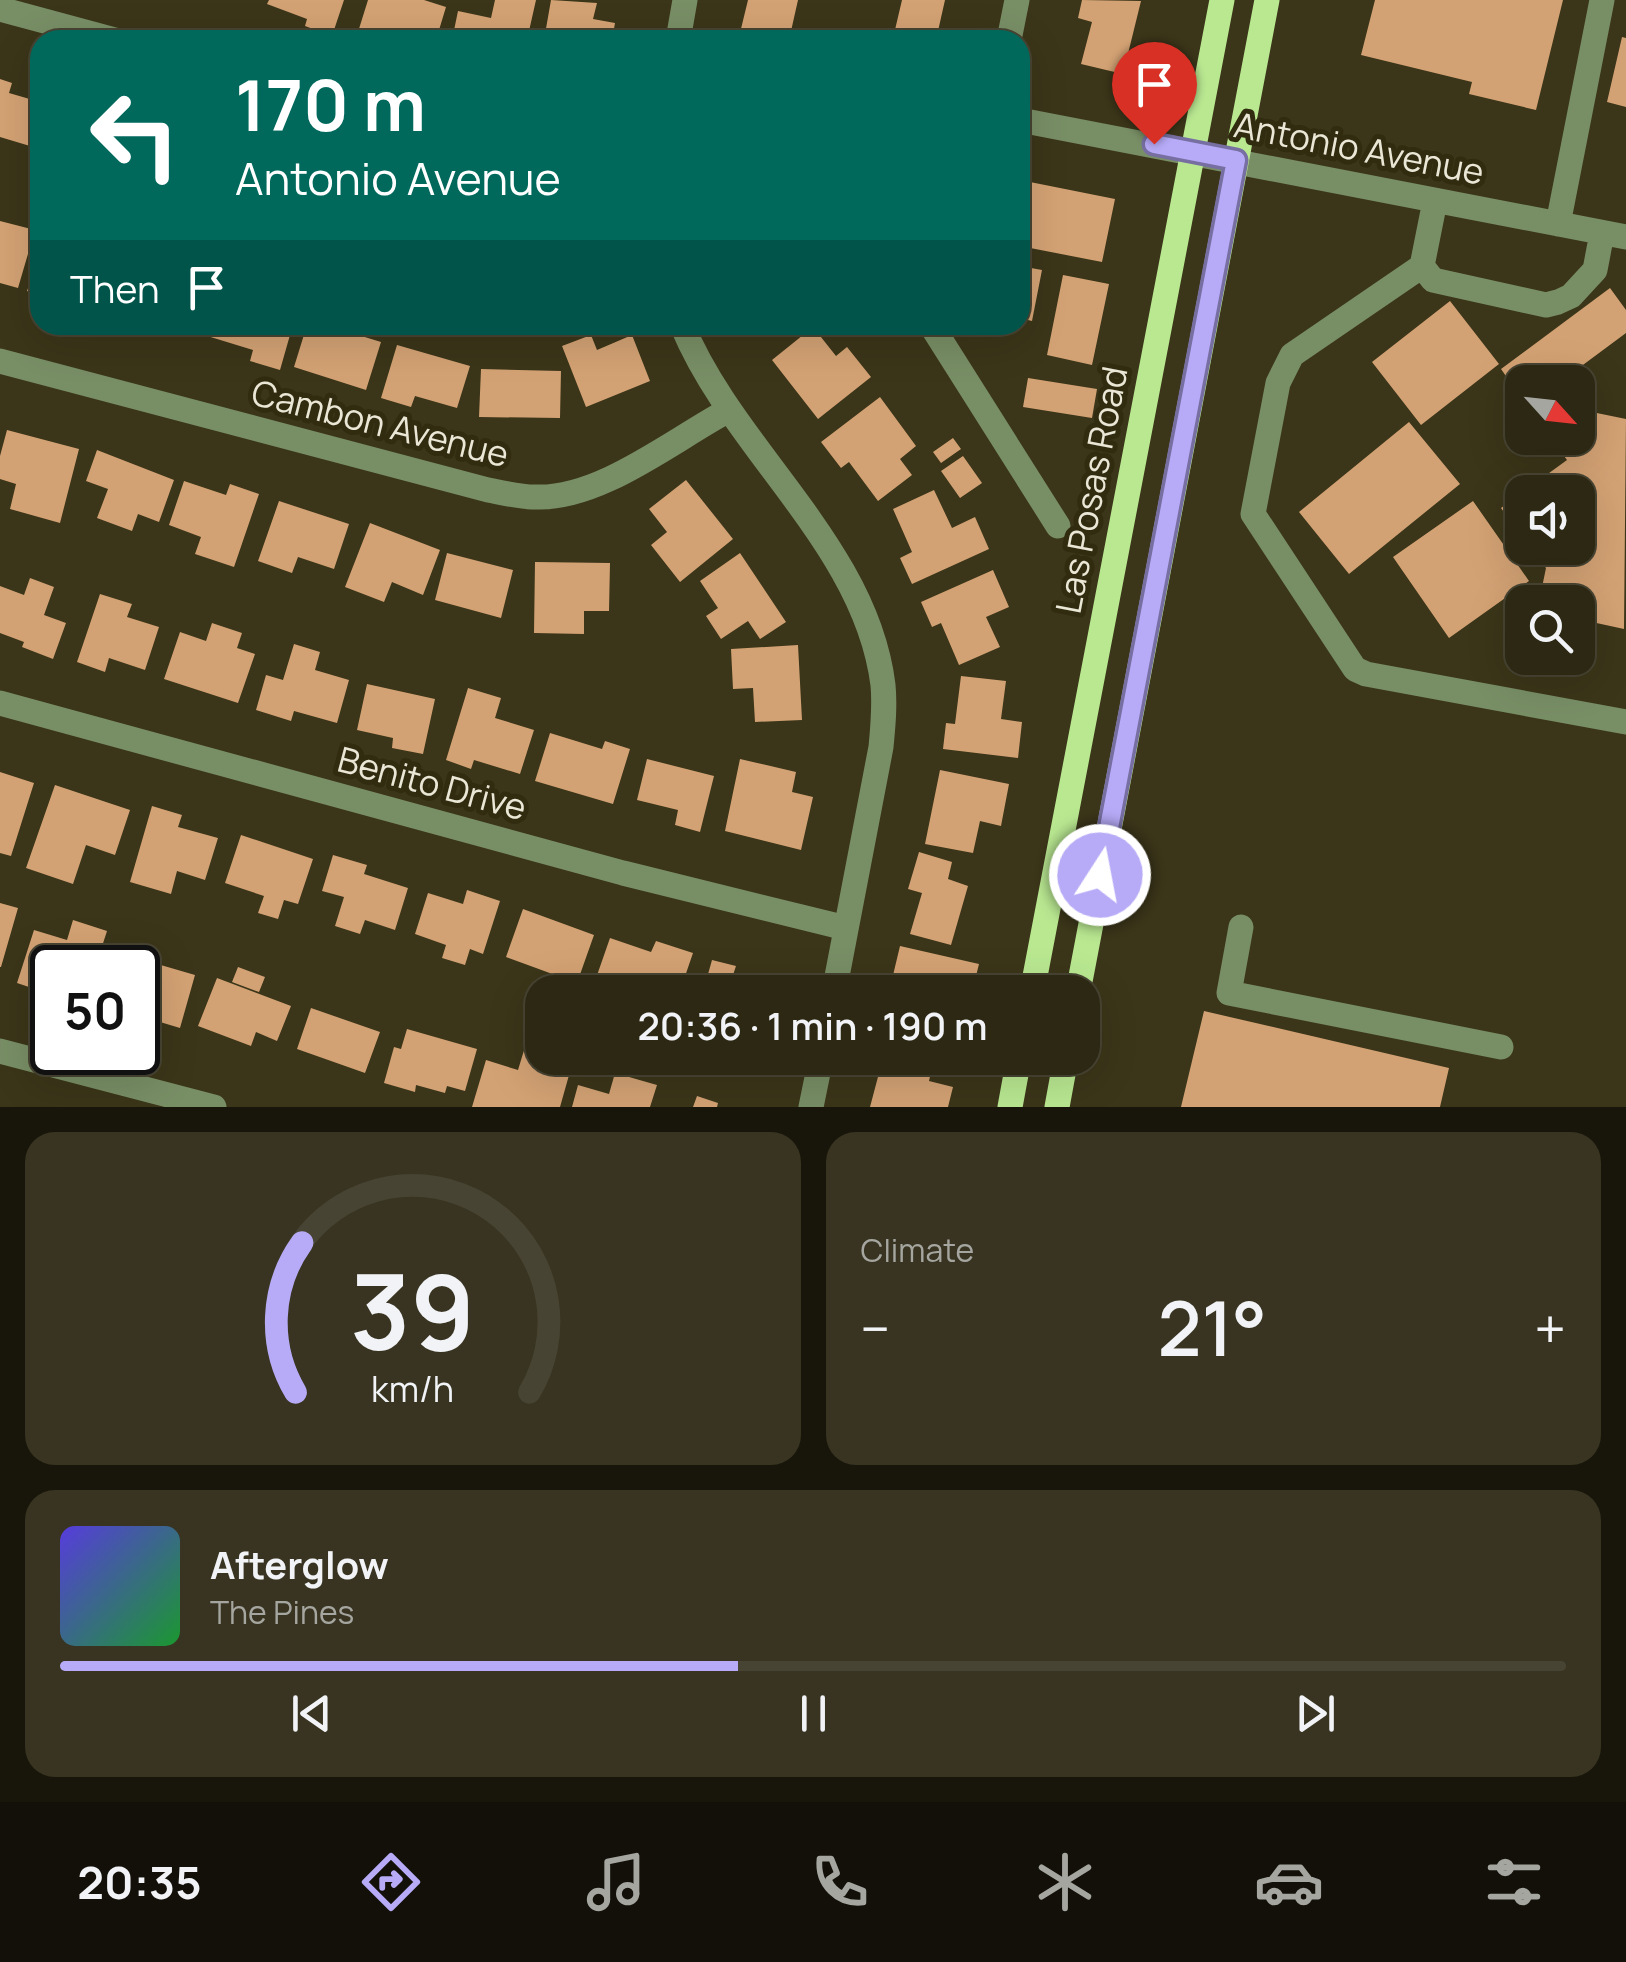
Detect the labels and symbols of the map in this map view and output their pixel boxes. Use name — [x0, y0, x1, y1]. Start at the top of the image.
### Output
pin — [1112, 42, 1197, 145]
street label: Antonio Avenue — [1230, 100, 1488, 196]
street label: Las Posas Road — [1044, 362, 1138, 617]
north arrow — [1505, 365, 1595, 455]
street label: Cambon Avenue — [247, 368, 514, 478]
street label: Benito Drive — [333, 735, 532, 831]
position arrow — [1048, 823, 1152, 927]
speed limit sign: 50 — [30, 945, 160, 1075]

